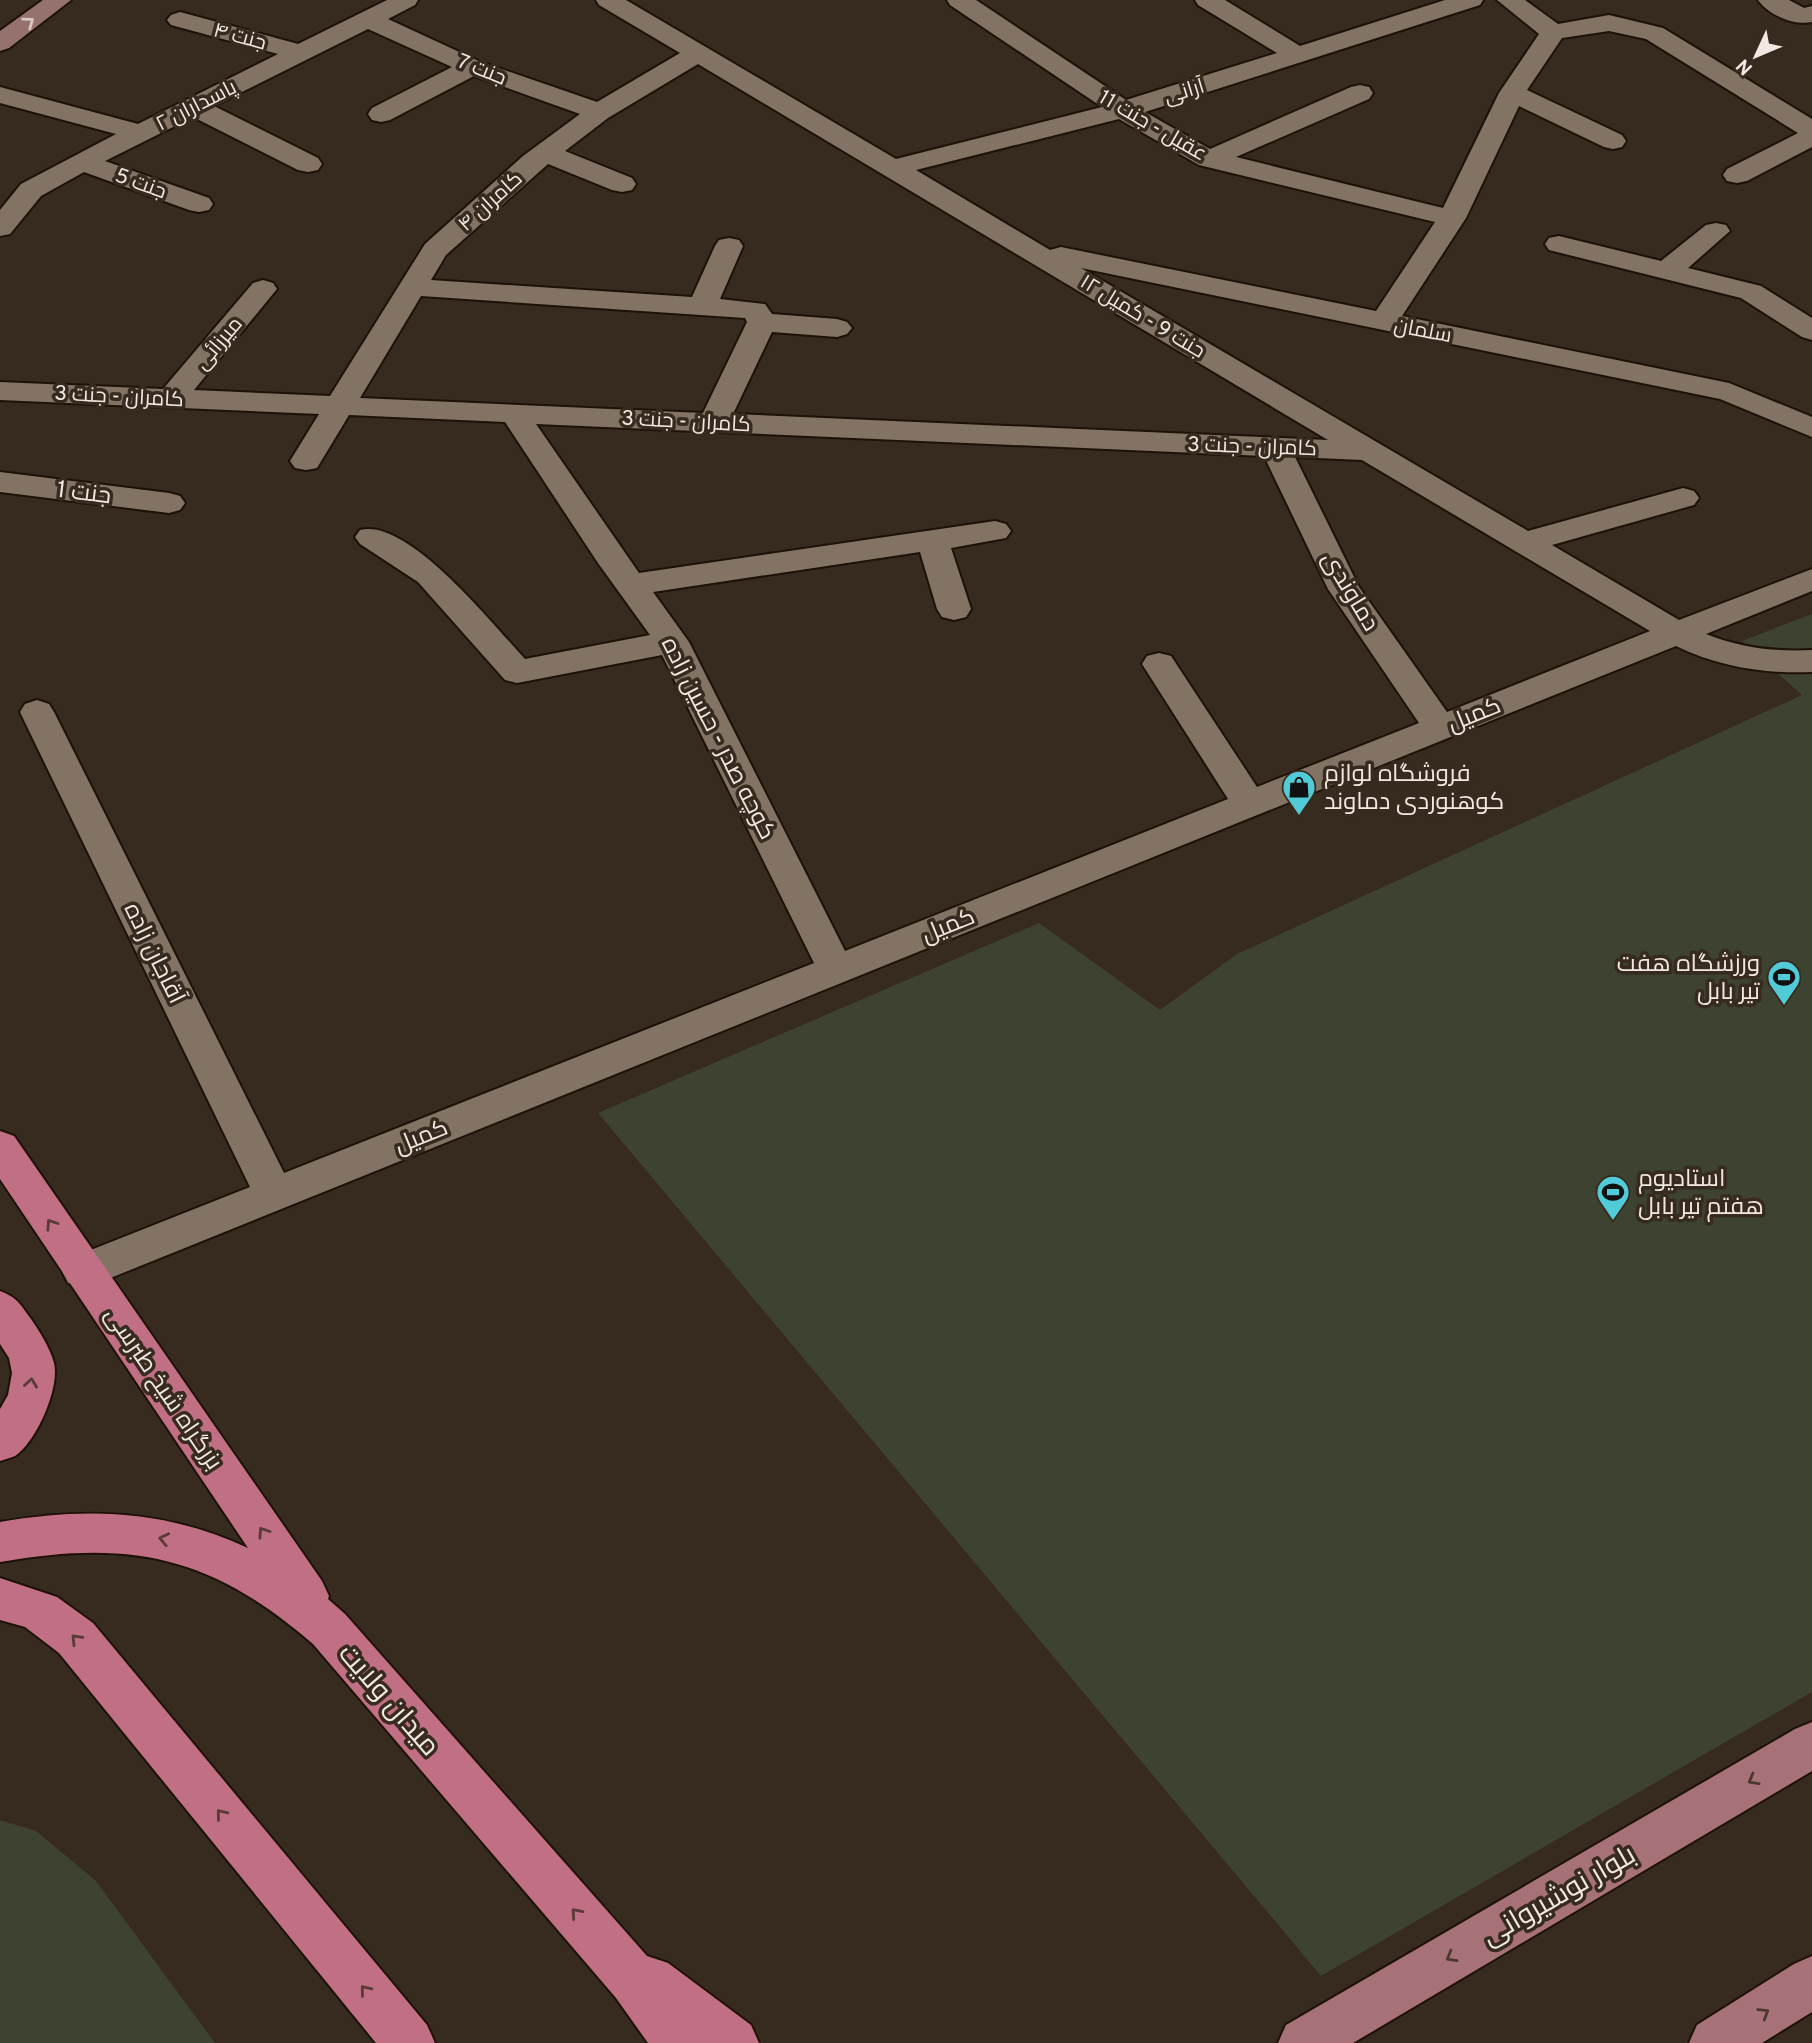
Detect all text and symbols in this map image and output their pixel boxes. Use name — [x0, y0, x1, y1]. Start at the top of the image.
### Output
one-way arrow — [22, 17, 34, 30]
street label: جنت ۴ — [210, 17, 269, 57]
north arrow — [1721, 21, 1791, 91]
street label: جنت 7 — [453, 48, 510, 92]
text: N — [1732, 53, 1759, 80]
street label: آرانی — [1161, 73, 1208, 111]
street label: پاسداران ۲ — [152, 74, 242, 138]
street label: عقیل - جنت 11 — [1093, 84, 1211, 168]
street label: جنت 5 — [111, 163, 170, 206]
street label: کامران ۴ — [453, 166, 529, 238]
street label: جنت 9 - کمیل ۱۲ — [1075, 269, 1210, 365]
street label: میرزائی — [189, 312, 249, 376]
street label: سلمان — [1392, 313, 1454, 350]
street label: کامران - جنت 3 — [54, 381, 184, 414]
street label: کامران - جنت 3 — [621, 406, 751, 439]
street label: کامران - جنت 3 — [1187, 432, 1317, 463]
street label: جنت 1 — [55, 476, 113, 512]
street label: دماوندی — [1314, 547, 1385, 637]
street label: کوچه صدر - حسین زاده — [653, 633, 781, 845]
street label: کمیل — [1444, 692, 1506, 740]
place label: فروشگاه لوازم کوهنوردی دماوند — [1324, 760, 1504, 818]
shop icon: فروشگاه لوازم کوهنوردی دماوند — [1280, 768, 1318, 817]
street label: آقاجان زاده — [116, 899, 191, 1010]
street label: کمیل — [918, 903, 980, 951]
place label: ورزشگاه هفت تیر بابل — [1617, 950, 1761, 1008]
sports icon: ورزشگاه هفت تیر بابل — [1765, 958, 1803, 1007]
street label: کمیل — [391, 1114, 453, 1162]
place label: استادیوم هفتم تیر بابل — [1638, 1165, 1764, 1223]
sports icon: استادیوم هفتم تیر بابل — [1594, 1173, 1632, 1222]
one-way arrow — [47, 1219, 59, 1232]
street label: بزرگراه شیخ طبرسی — [97, 1302, 228, 1476]
one-way arrow — [23, 1377, 38, 1389]
one-way arrow — [259, 1527, 271, 1540]
one-way arrow — [158, 1533, 170, 1548]
one-way arrow — [71, 1634, 84, 1647]
street label: میدان ولایت — [329, 1637, 446, 1765]
one-way arrow — [1748, 1771, 1761, 1784]
one-way arrow — [217, 1809, 230, 1821]
street label: بلوار نوشیروانی — [1476, 1838, 1643, 1955]
one-way arrow — [572, 1909, 584, 1922]
one-way arrow — [1446, 1948, 1459, 1961]
one-way arrow — [361, 1986, 374, 1998]
one-way arrow — [1756, 2008, 1769, 2021]

